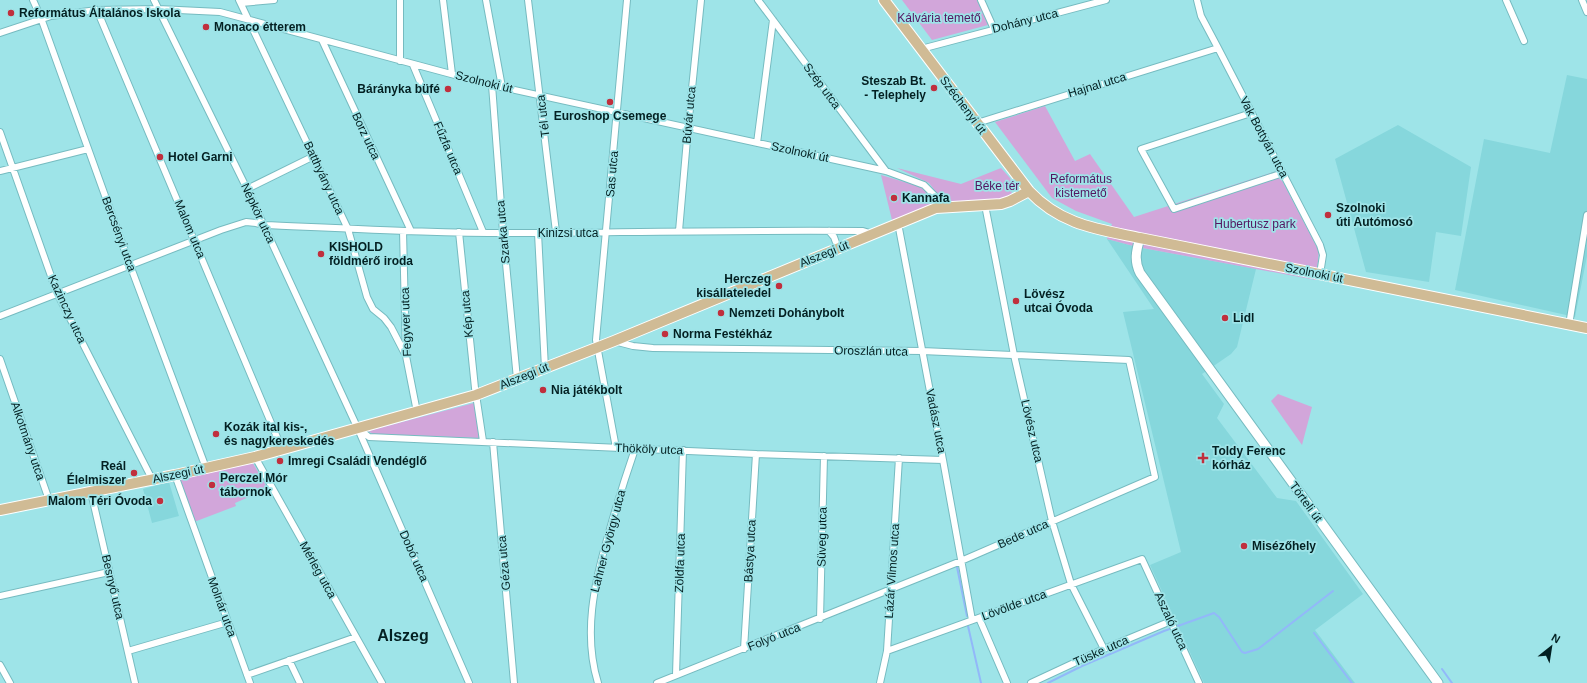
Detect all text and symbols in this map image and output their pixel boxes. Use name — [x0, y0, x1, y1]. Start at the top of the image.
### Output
place label: Református Általános Iskola — [19, 5, 181, 20]
street label: Dohány utca — [991, 6, 1060, 36]
marker: Református Általános Iskola — [6, 8, 16, 18]
park label: Kálvária temető — [897, 11, 981, 25]
place label: Monaco étterem — [214, 20, 306, 34]
marker: Monaco étterem — [201, 22, 211, 32]
street label: Szép utca — [800, 60, 844, 112]
street label: Szolnoki út — [454, 68, 515, 96]
street label: Hajnal utca — [1066, 69, 1128, 100]
street label: Széchenyi út — [937, 73, 990, 137]
place label: Steszab Bt. - Telephely — [861, 74, 926, 102]
place label: Bárányka büfé — [357, 82, 440, 96]
marker: Steszab Bt. - Telephely — [929, 83, 939, 93]
marker: Bárányka büfé — [443, 84, 453, 94]
street label: Búvár utca — [680, 85, 699, 144]
street label: Tél utca — [533, 94, 553, 138]
street label: Vak Bottyán utca — [1237, 94, 1291, 180]
marker: Euroshop Csemege — [605, 97, 615, 107]
place label: Euroshop Csemege — [554, 109, 667, 123]
street label: Borz utca — [349, 110, 383, 162]
street label: Fűzfa utca — [431, 119, 466, 177]
street label: Batthyány utca — [301, 139, 347, 217]
street label: Szolnoki út — [770, 139, 831, 165]
place label: Hotel Garni — [168, 150, 233, 164]
street label: Sas utca — [603, 150, 621, 198]
marker: Hotel Garni — [155, 152, 165, 162]
park label: Református kistemető — [1050, 172, 1112, 200]
park label: Béke tér — [975, 179, 1019, 193]
street label: Népkör utca — [238, 181, 278, 246]
place label: Kannafa — [902, 191, 950, 205]
marker: Kannafa — [889, 193, 899, 203]
street label: Bercsényi utca — [99, 195, 139, 274]
street label: Malom utca — [171, 198, 209, 261]
street label: Szarka utca — [493, 200, 513, 264]
place label: Szolnoki úti Autómosó — [1336, 201, 1413, 229]
marker: Szolnoki úti Autómosó — [1323, 210, 1333, 220]
park label: Hubertusz park — [1214, 217, 1297, 231]
street label: Kinizsi utca — [538, 226, 599, 240]
street label: Alszegi út — [797, 238, 851, 270]
place label: KISHOLD földmérő iroda — [329, 240, 413, 268]
marker: KISHOLD földmérő iroda — [316, 249, 326, 259]
street label: Szolnoki út — [1284, 261, 1345, 286]
street label: Kazinczy utca — [45, 272, 89, 346]
place label: Herczeg kisállateledel — [696, 272, 771, 300]
marker: Herczeg kisállateledel — [774, 281, 784, 291]
street label: Fegyver utca — [398, 287, 414, 357]
place label: Lövész utcai Óvoda — [1024, 287, 1093, 315]
street label: Kép utca — [458, 289, 476, 338]
marker: Lövész utcai Óvoda — [1011, 296, 1021, 306]
place label: Nemzeti Dohánybolt — [729, 306, 844, 320]
marker: Nemzeti Dohánybolt — [716, 308, 726, 318]
place label: Lidl — [1233, 311, 1254, 325]
marker: Lidl — [1220, 313, 1230, 323]
place label: Norma Festékház — [673, 327, 772, 341]
marker: Norma Festékház — [660, 329, 670, 339]
street label: Oroszlán utca — [834, 343, 908, 359]
street label: Alszegi út — [497, 360, 551, 392]
place label: Nia játékbolt — [551, 383, 622, 397]
marker: Nia játékbolt — [538, 385, 548, 395]
street label: Vadász utca — [923, 388, 949, 455]
street label: Lövész utca — [1018, 398, 1046, 464]
street label: Alkotmány utca — [8, 400, 48, 482]
place label: Kozák ital kis-, és nagykereskedés — [224, 420, 334, 448]
marker: Kozák ital kis-, és nagykereskedés — [211, 429, 221, 439]
street label: Thököly utca — [615, 441, 684, 457]
place label: Toldy Ferenc kórház — [1212, 444, 1286, 472]
marker: Toldy Ferenc kórház — [1197, 452, 1209, 464]
place label: Imregi Családi Vendéglő — [288, 454, 427, 468]
marker: Imregi Családi Vendéglő — [275, 456, 285, 466]
place label: Reál Élelmiszer — [67, 459, 126, 487]
street label: Alszegi út — [151, 462, 206, 486]
marker: Reál Élelmiszer — [129, 468, 139, 478]
place label: Perczel Mór tábornok — [220, 471, 288, 499]
street label: Törteli út — [1287, 479, 1326, 526]
marker: Perczel Mór tábornok — [207, 480, 217, 490]
street label: Lahner György utca — [588, 488, 628, 594]
place label: Malom Téri Óvoda — [48, 493, 152, 508]
marker: Malom Téri Óvoda — [155, 496, 165, 506]
street label: Süveg utca — [814, 507, 830, 567]
street label: Bede utca — [995, 516, 1051, 551]
street label: Bástya utca — [741, 519, 759, 583]
street label: Lázár Vilmos utca — [882, 523, 902, 619]
street label: Dobó utca — [396, 528, 432, 584]
street label: Zöldfa utca — [672, 533, 688, 593]
street label: Géza utca — [495, 535, 513, 591]
street label: Mérleg utca — [297, 539, 339, 601]
place label: Misézőhely — [1252, 539, 1316, 553]
marker: Misézőhely — [1239, 541, 1249, 551]
street label: Besnyő utca — [99, 553, 127, 621]
street label: Molnár utca — [205, 575, 239, 639]
street label: Lövölde utca — [980, 587, 1049, 623]
street label: Aszaló utca — [1152, 590, 1191, 652]
street label: Folyó utca — [746, 620, 803, 654]
district label: Alszeg — [377, 627, 429, 644]
north arrow — [1531, 627, 1571, 667]
text: N — [1550, 631, 1562, 646]
street label: Tüske utca — [1071, 633, 1131, 669]

